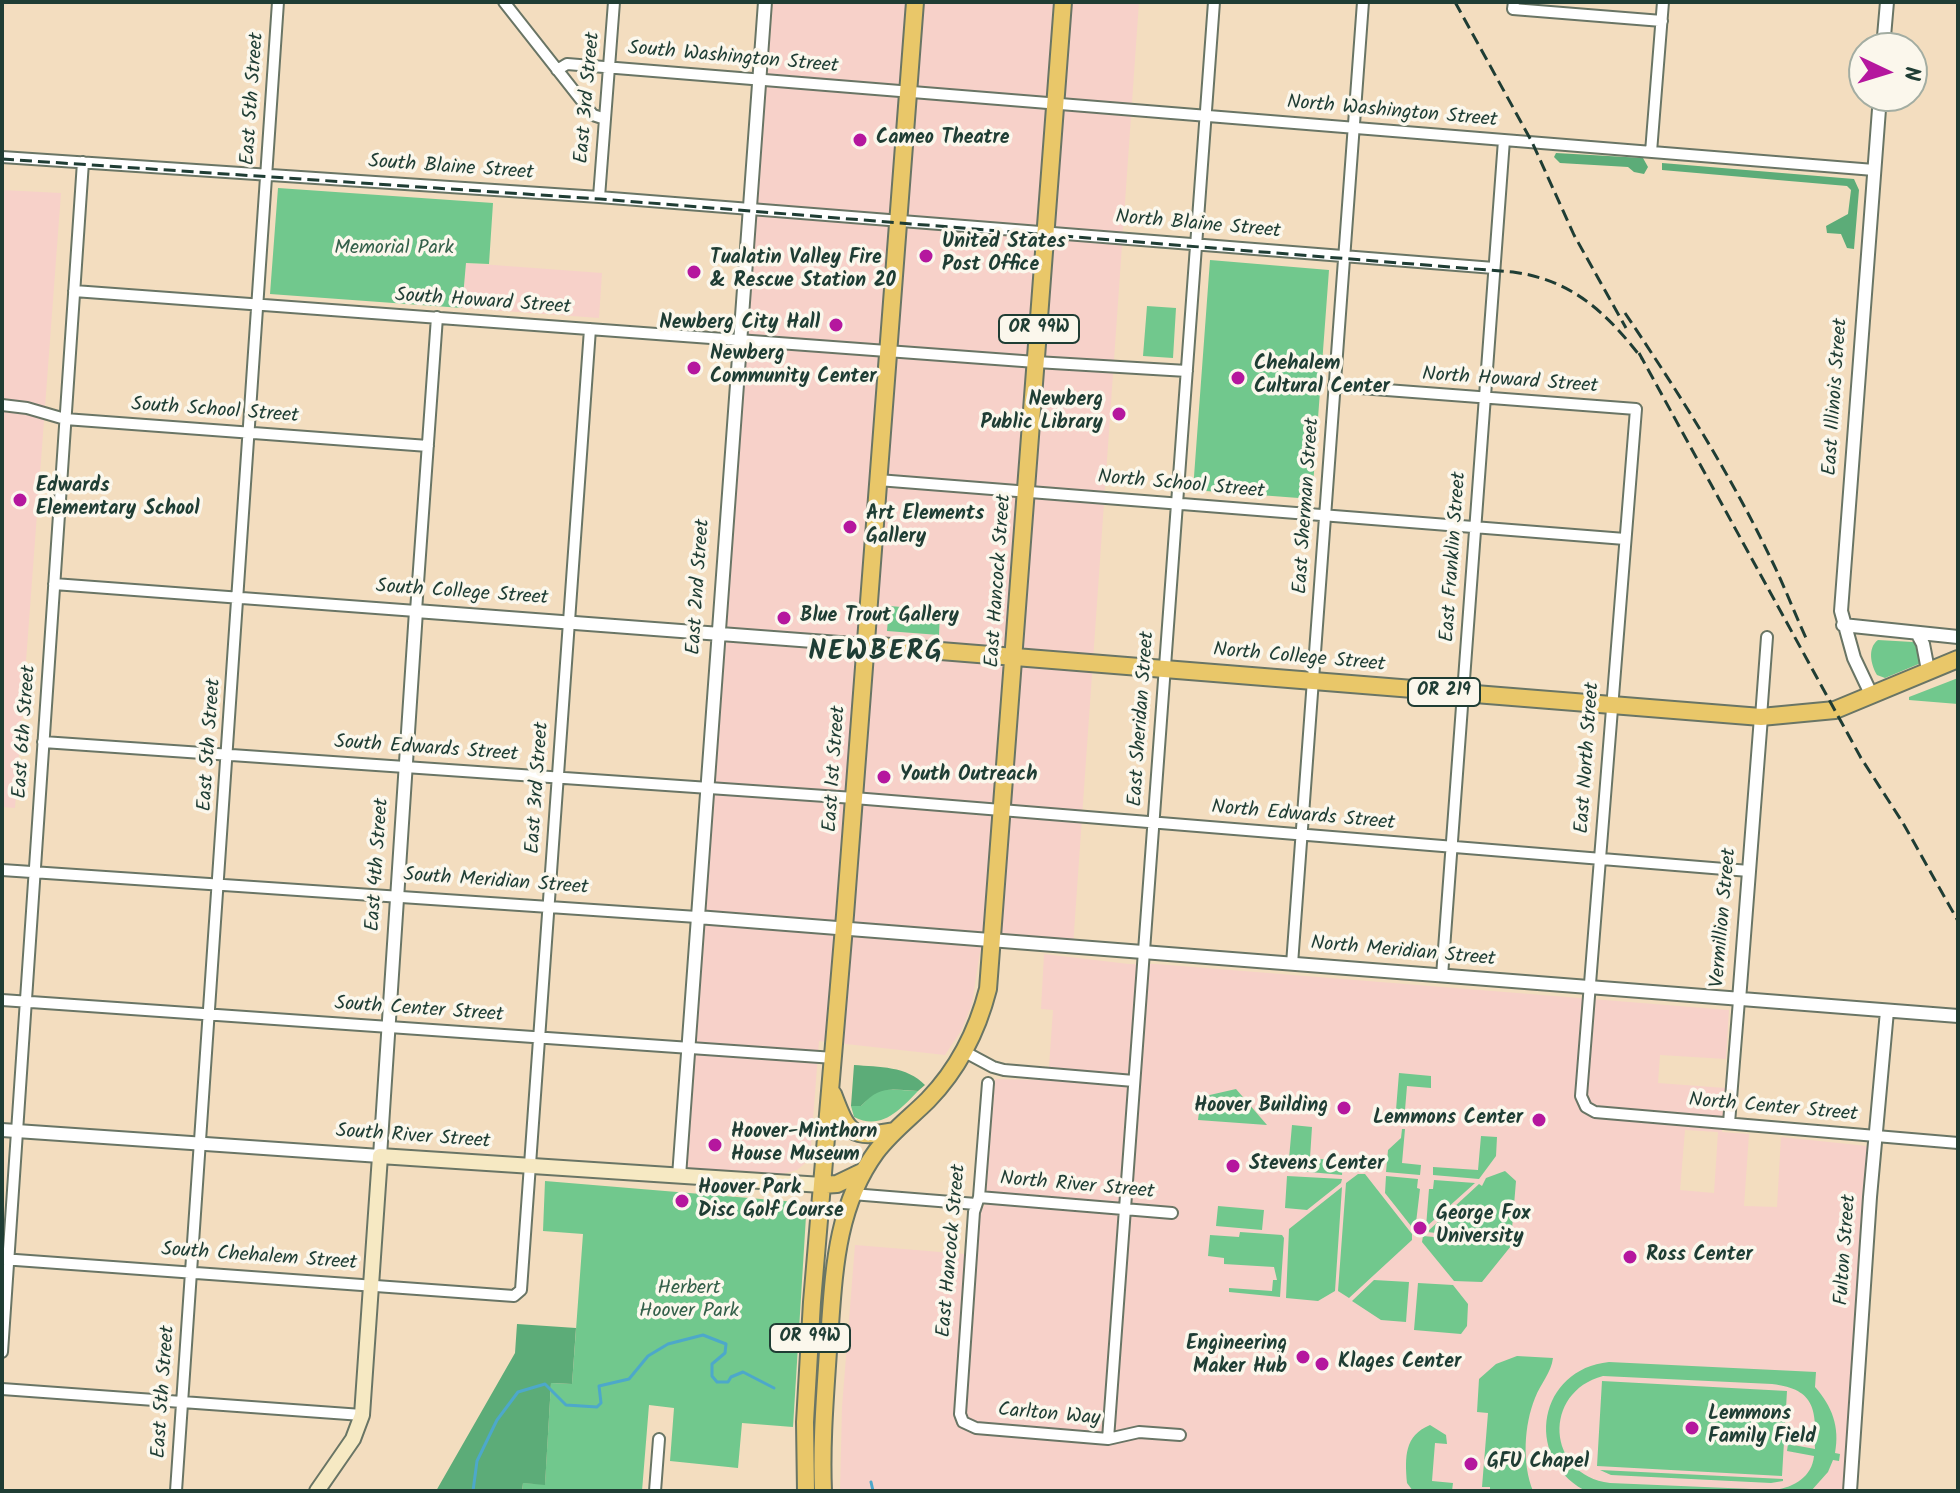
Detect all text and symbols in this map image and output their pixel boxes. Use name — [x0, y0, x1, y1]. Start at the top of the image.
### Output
street label: East 3rd Street — [571, 31, 607, 165]
street label: East 5th Street — [237, 32, 271, 166]
north arrow — [1848, 32, 1928, 112]
street label: South Washington Street — [627, 38, 839, 80]
text: N — [1893, 65, 1928, 82]
street label: North Washington Street — [1286, 92, 1498, 134]
place label: Cameo Theatre — [876, 128, 1010, 152]
marker: Cameo Theatre — [851, 131, 869, 149]
street label: South Blaine Street — [367, 151, 535, 187]
street label: North Blaine Street — [1114, 207, 1282, 245]
place label: United States Post Office — [942, 232, 1066, 279]
park label: Memorial Park — [334, 238, 454, 262]
marker: United States Post Office — [917, 247, 935, 265]
place label: Tualatin Valley Fire & Rescue Station 20 — [710, 248, 896, 295]
marker: Tualatin Valley Fire & Rescue Station 20 — [685, 263, 703, 281]
street label: South Howard Street — [394, 285, 572, 321]
place label: Newberg City Hall — [659, 313, 820, 337]
road number: OR 99W — [999, 315, 1079, 343]
marker: Newberg City Hall — [827, 316, 845, 334]
street label: East Illinois Street — [1820, 317, 1854, 477]
place label: Newberg Community Center — [710, 344, 877, 391]
place label: Chehalem Cultural Center — [1254, 354, 1390, 401]
marker: Newberg Community Center — [685, 359, 703, 377]
street label: North Howard Street — [1421, 364, 1599, 400]
marker: Chehalem Cultural Center — [1229, 369, 1247, 387]
place label: Newberg Public Library — [980, 390, 1103, 437]
street label: South School Street — [130, 394, 300, 430]
marker: Newberg Public Library — [1110, 405, 1128, 423]
street label: East Sherman Street — [1290, 417, 1326, 595]
street label: North School Street — [1096, 467, 1266, 505]
street label: East Franklin Street — [1437, 471, 1473, 643]
place label: Edwards Elementary School — [36, 476, 200, 523]
marker: Edwards Elementary School — [11, 491, 29, 509]
street label: East Hancock Street — [982, 493, 1018, 669]
place label: Art Elements Gallery — [866, 504, 984, 551]
street label: East 2nd Street — [683, 518, 717, 656]
marker: Art Elements Gallery — [841, 518, 859, 536]
street label: South College Street — [375, 576, 549, 612]
place label: Blue Trout Gallery — [800, 606, 959, 630]
marker: Blue Trout Gallery — [775, 609, 793, 627]
street label: East Sheridan Street — [1125, 630, 1161, 808]
district label: NEWBERG — [808, 637, 944, 671]
street label: North College Street — [1212, 640, 1386, 678]
street label: East 6th Street — [9, 664, 43, 800]
street label: East 5th Street — [194, 678, 228, 812]
road number: OR 219 — [1408, 678, 1480, 706]
street label: East North Street — [1572, 681, 1606, 835]
street label: East 1st Street — [820, 705, 852, 833]
street label: East 3rd Street — [522, 721, 556, 855]
street label: South Edwards Street — [333, 732, 519, 768]
place label: Youth Outreach — [900, 765, 1037, 789]
marker: Youth Outreach — [875, 768, 893, 786]
street label: North Edwards Street — [1210, 797, 1396, 837]
street label: East 4th Street — [362, 798, 396, 932]
street label: Vermillion Street — [1707, 847, 1743, 989]
street label: South Meridian Street — [403, 865, 589, 901]
street label: North Meridian Street — [1310, 933, 1496, 973]
street label: South Center Street — [334, 993, 504, 1029]
street label: North Center Street — [1688, 1090, 1858, 1128]
place label: Hoover Building — [1194, 1096, 1328, 1120]
marker: Hoover Building — [1335, 1099, 1353, 1117]
place label: Lemmons Center — [1373, 1108, 1523, 1132]
marker: Lemmons Center — [1530, 1111, 1548, 1129]
street label: South River Street — [335, 1121, 491, 1155]
place label: Hoover-Minthorn House Museum — [731, 1122, 877, 1169]
marker: Hoover-Minthorn House Museum — [706, 1136, 724, 1154]
place label: Stevens Center — [1249, 1154, 1384, 1178]
marker: Stevens Center — [1224, 1157, 1242, 1175]
street label: East Hancock Street — [933, 1163, 973, 1339]
street label: North River Street — [999, 1168, 1155, 1206]
place label: Hoover Park Disc Golf Course — [698, 1178, 844, 1225]
marker: Hoover Park Disc Golf Course — [673, 1192, 691, 1210]
street label: Fulton Street — [1831, 1194, 1863, 1306]
place label: George Fox University — [1436, 1204, 1531, 1251]
marker: George Fox University — [1411, 1219, 1429, 1237]
street label: South Chehalem Street — [160, 1239, 358, 1277]
place label: Ross Center — [1646, 1245, 1753, 1269]
marker: Ross Center — [1621, 1248, 1639, 1266]
park label: Herbert Hoover Park — [639, 1278, 739, 1325]
road number: OR 99W — [770, 1324, 850, 1352]
street label: East 5th Street — [148, 1325, 182, 1459]
place label: Engineering Maker Hub — [1186, 1334, 1287, 1381]
marker: Engineering Maker Hub — [1294, 1348, 1312, 1366]
place label: Klages Center — [1338, 1352, 1461, 1376]
marker: Klages Center — [1313, 1355, 1331, 1373]
street label: Carlton Way — [997, 1400, 1101, 1432]
place label: Lemmons Family Field — [1708, 1404, 1816, 1451]
marker: Lemmons Family Field — [1683, 1419, 1701, 1437]
place label: GFU Chapel — [1487, 1452, 1589, 1476]
marker: GFU Chapel — [1462, 1455, 1480, 1473]

